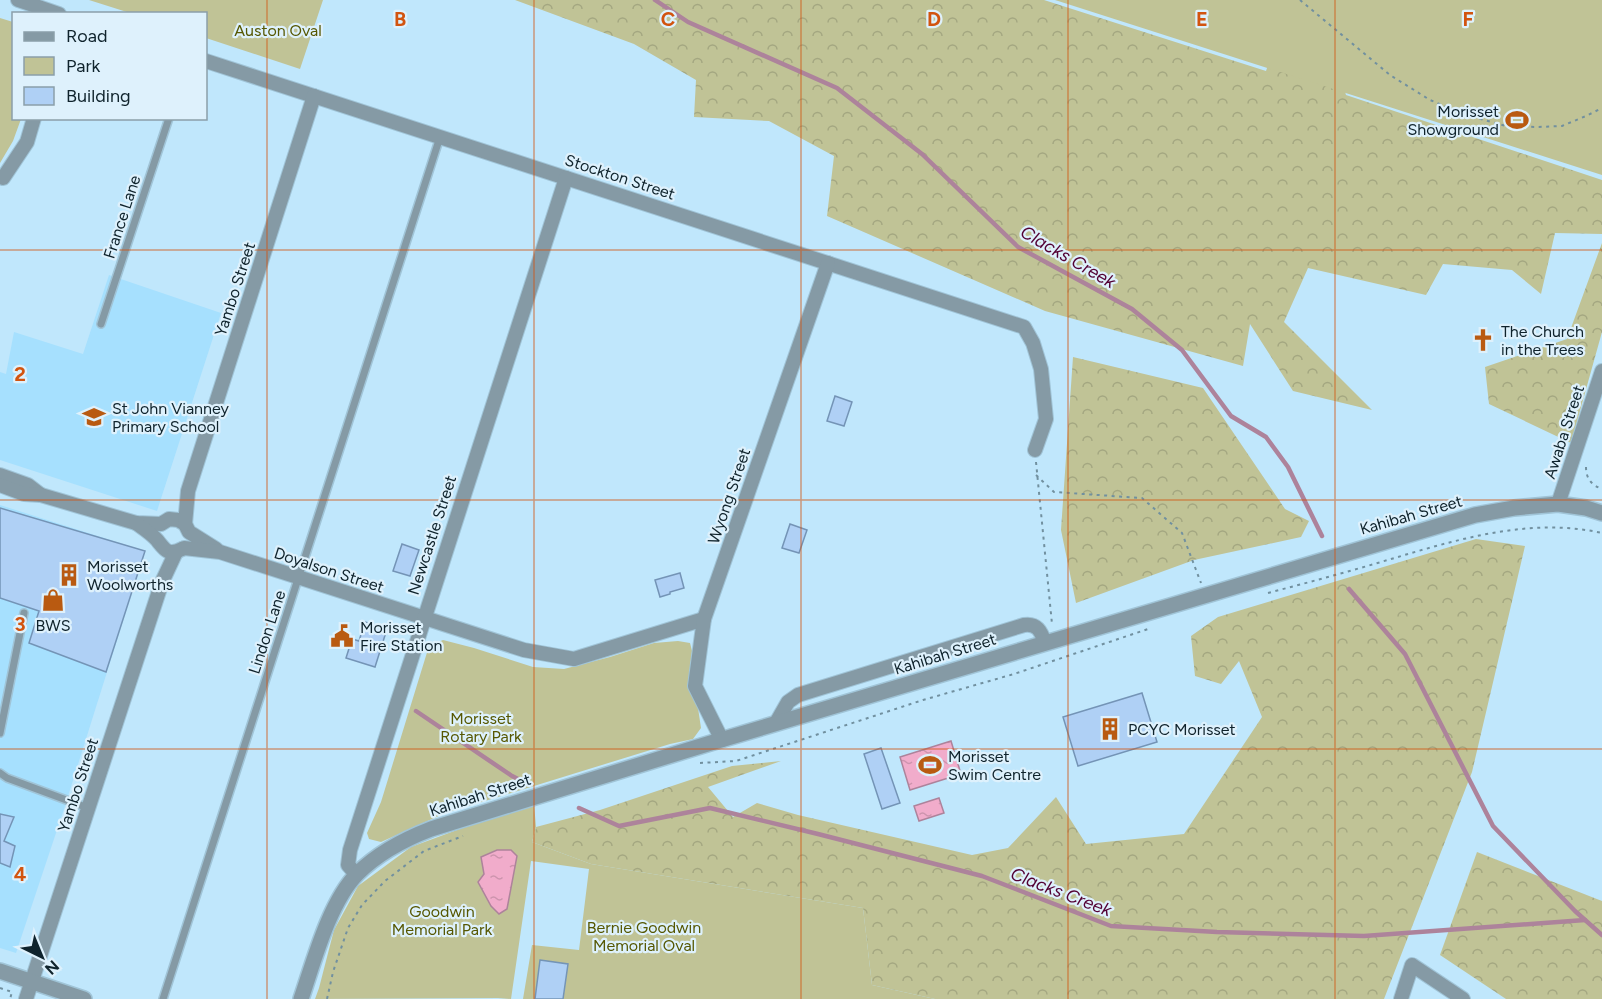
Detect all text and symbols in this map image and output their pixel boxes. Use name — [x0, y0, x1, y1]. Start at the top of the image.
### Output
text: B — [394, 7, 406, 31]
text: C — [661, 7, 675, 31]
text: D — [927, 7, 941, 31]
text: E — [1196, 7, 1208, 31]
text: F — [1462, 7, 1474, 31]
legend — [12, 12, 207, 120]
park label: Auston Oval — [234, 21, 322, 40]
text: Road — [66, 25, 107, 47]
text: Park — [66, 55, 101, 77]
text: Building — [66, 85, 131, 107]
place label: Morisset Showground — [1408, 102, 1499, 139]
sports icon: Morisset Showground — [1504, 107, 1530, 133]
street label: Stockton Street — [563, 150, 677, 204]
street label: France Lane — [100, 173, 144, 261]
water label: Clacks Creek — [1016, 221, 1121, 294]
street label: Yambo Street — [211, 240, 259, 338]
place label: The Church in the Trees — [1501, 322, 1584, 359]
church icon: The Church in the Trees — [1470, 327, 1496, 353]
text: 2 — [14, 362, 26, 386]
street label: Awaba Street — [1540, 383, 1588, 481]
place label: St John Vianney Primary School — [112, 399, 229, 436]
school or university icon: St John Vianney Primary School — [81, 404, 107, 430]
street label: Wyong Street — [704, 446, 754, 546]
street label: Newcastle Street — [404, 473, 460, 597]
street label: Kahibah Street — [1358, 491, 1464, 539]
street label: Doyalson Street — [272, 543, 386, 597]
place label: Morisset Woolworths — [87, 557, 173, 594]
building icon: Morisset Woolworths — [56, 562, 82, 588]
shop icon: BWS — [40, 587, 66, 613]
street label: Lindon Lane — [245, 588, 290, 676]
text: 3 — [14, 612, 26, 636]
place label: BWS — [36, 616, 71, 635]
place label: Morisset Fire Station — [360, 618, 443, 655]
public building icon: Morisset Fire Station — [329, 623, 355, 649]
street label: Kahibah Street — [892, 629, 998, 679]
park label: Morisset Rotary Park — [440, 709, 522, 746]
building icon: PCYC Morisset — [1097, 716, 1123, 742]
place label: PCYC Morisset — [1128, 720, 1236, 739]
street label: Yambo Street — [54, 736, 102, 834]
place label: Morisset Swim Centre — [948, 747, 1041, 784]
sports icon: Morisset Swim Centre — [917, 752, 943, 778]
street label: Kahibah Street — [427, 770, 533, 820]
text: 4 — [14, 862, 27, 886]
water label: Clacks Creek — [1007, 863, 1116, 922]
park label: Goodwin Memorial Park — [392, 902, 492, 939]
park label: Bernie Goodwin Memorial Oval — [587, 918, 701, 955]
north arrow — [12, 927, 72, 987]
text: N — [41, 956, 63, 979]

